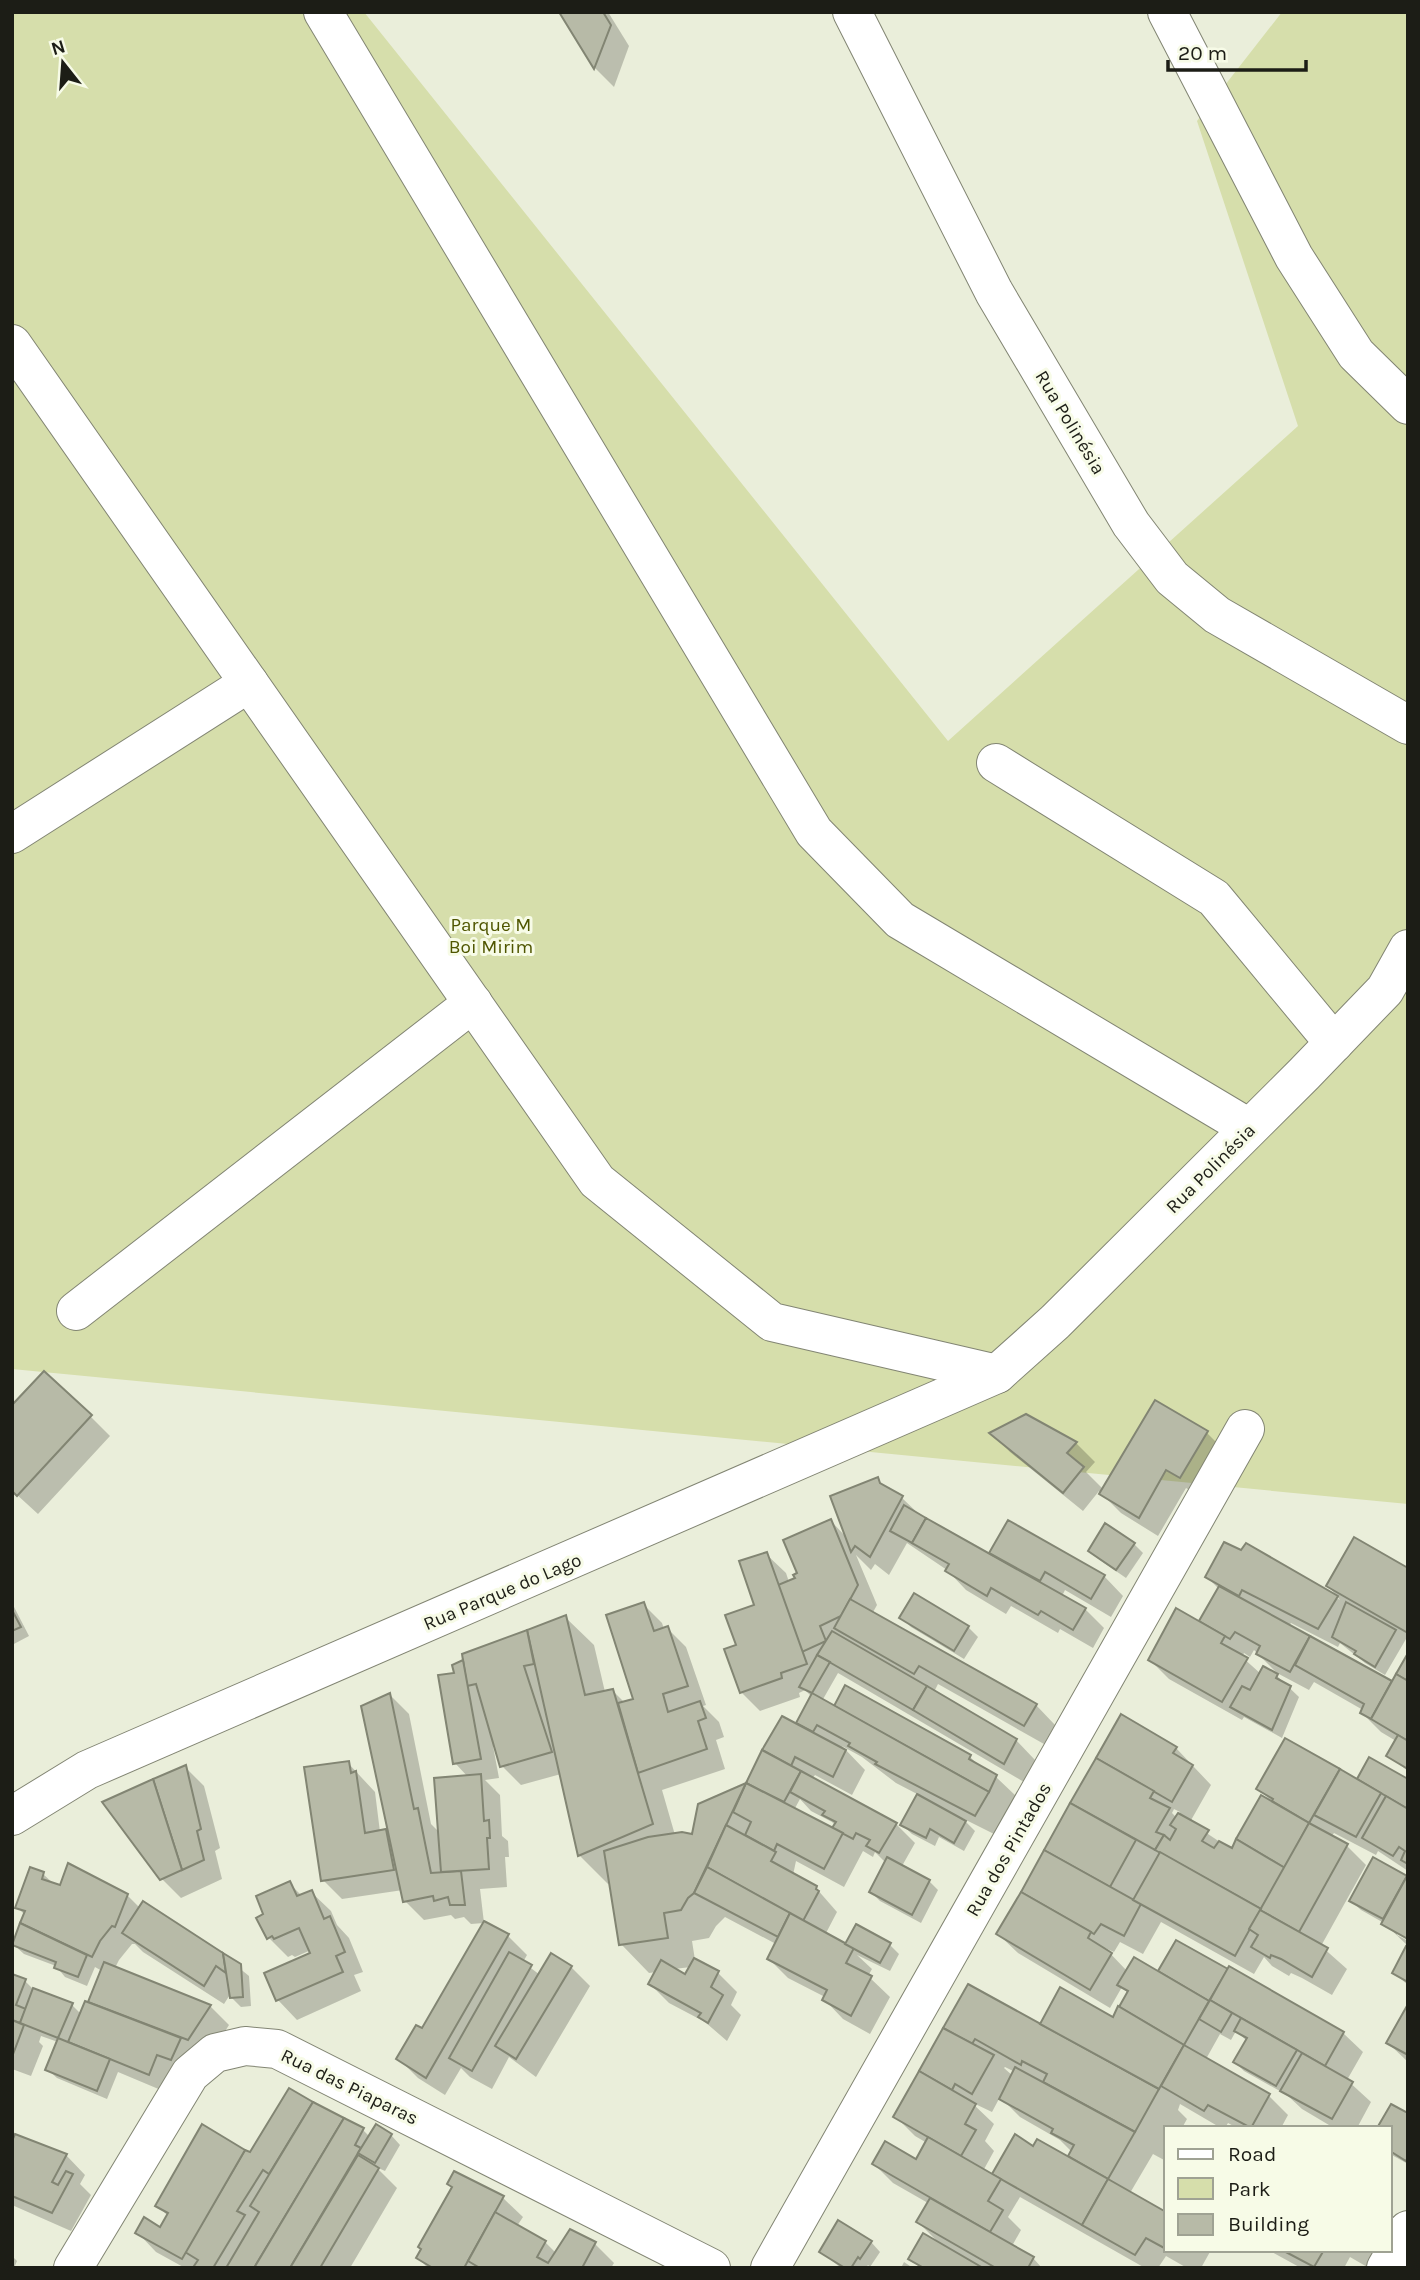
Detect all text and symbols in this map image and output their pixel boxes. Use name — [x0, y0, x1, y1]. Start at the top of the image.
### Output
north arrow — [28, 28, 98, 98]
scale bar — [1168, 28, 1306, 72]
text: N — [49, 35, 68, 60]
text: 20 m — [1178, 41, 1227, 65]
street label: Rua Polinésia — [1030, 367, 1110, 478]
park label: Parque M Boi Mirim — [449, 914, 533, 958]
street label: Rua Polinésia — [1161, 1119, 1260, 1218]
street label: Rua Parque do Lago — [420, 1549, 585, 1635]
street label: Rua dos Pintados — [962, 1779, 1056, 1920]
street label: Rua das Piaparas — [277, 2044, 422, 2130]
legend — [1164, 2126, 1392, 2252]
text: Road — [1228, 2142, 1276, 2166]
text: Park — [1228, 2177, 1271, 2201]
text: Building — [1228, 2212, 1309, 2236]

